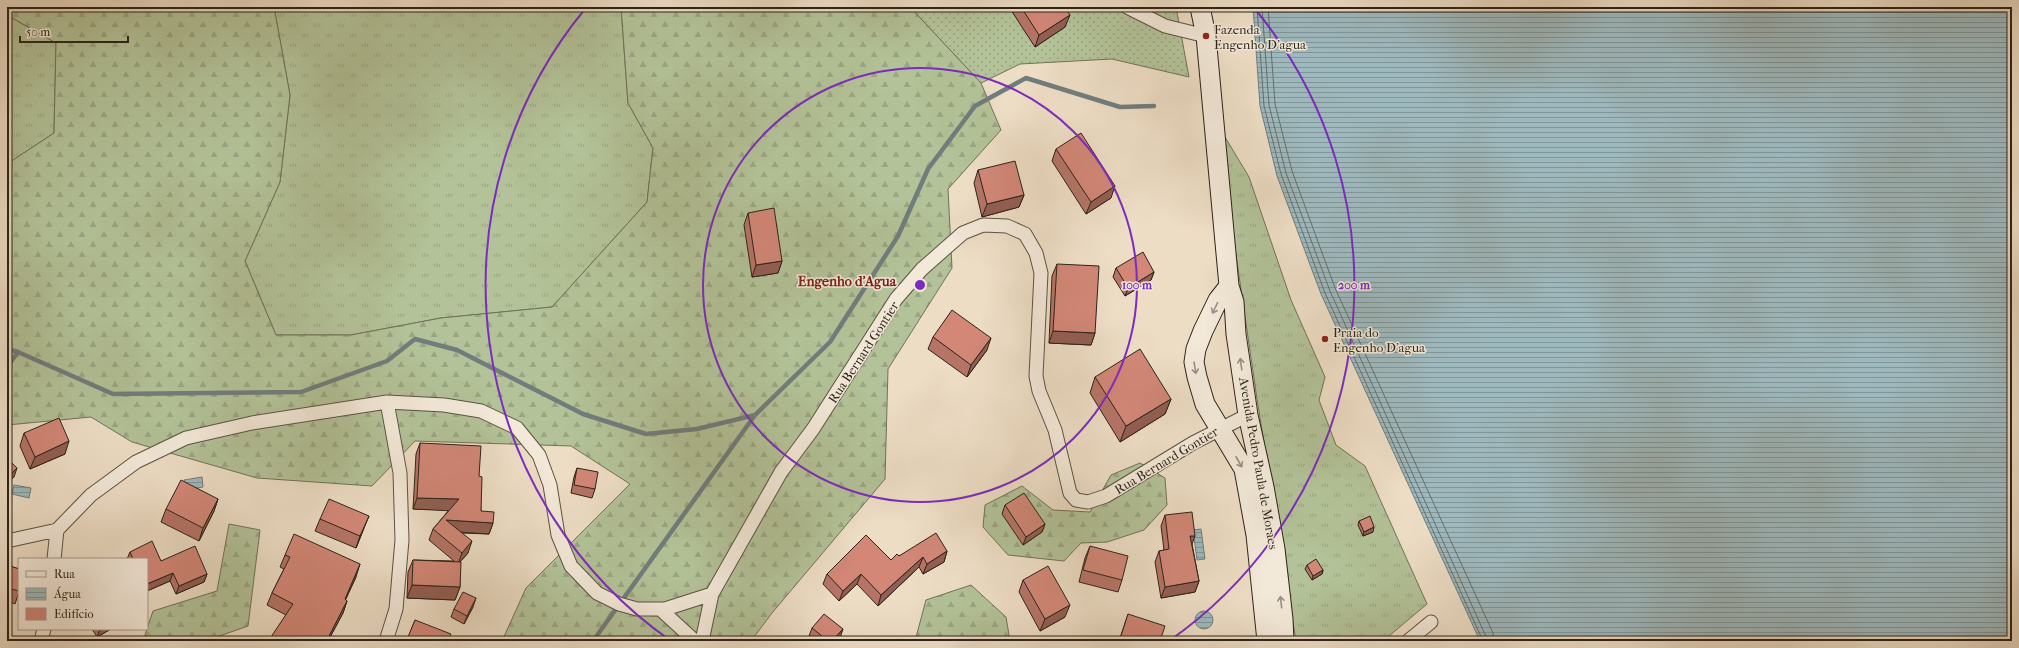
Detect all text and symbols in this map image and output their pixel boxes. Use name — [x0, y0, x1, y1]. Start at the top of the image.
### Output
scale bar — [20, 18, 128, 44]
place label: Fazenda Engenho D'agua — [1214, 22, 1307, 52]
text: 50 m — [26, 25, 50, 39]
marker: Fazenda Engenho D'agua — [1201, 31, 1211, 41]
district label: Engenho d'Agua — [798, 273, 897, 290]
centre of rings — [913, 278, 927, 292]
text: 100 m — [1122, 278, 1153, 292]
text: 200 m — [1338, 278, 1371, 292]
street label: Rua Bernard Gontier — [825, 298, 902, 406]
one-way arrow — [1211, 301, 1218, 313]
place label: Praia do Engenho D'agua — [1333, 325, 1426, 355]
marker: Praia do Engenho D'agua — [1320, 334, 1330, 344]
one-way arrow — [1237, 358, 1245, 371]
one-way arrow — [1191, 361, 1199, 374]
street label: Avenida Pedro Paula de Moraes — [1236, 375, 1281, 551]
street label: Rua Bernard Gontier — [1112, 423, 1221, 497]
one-way arrow — [1236, 456, 1244, 468]
legend — [18, 558, 148, 630]
text: Rua — [54, 567, 75, 581]
text: Água — [53, 586, 81, 601]
one-way arrow — [1277, 596, 1285, 609]
text: Edifício — [54, 607, 94, 621]

